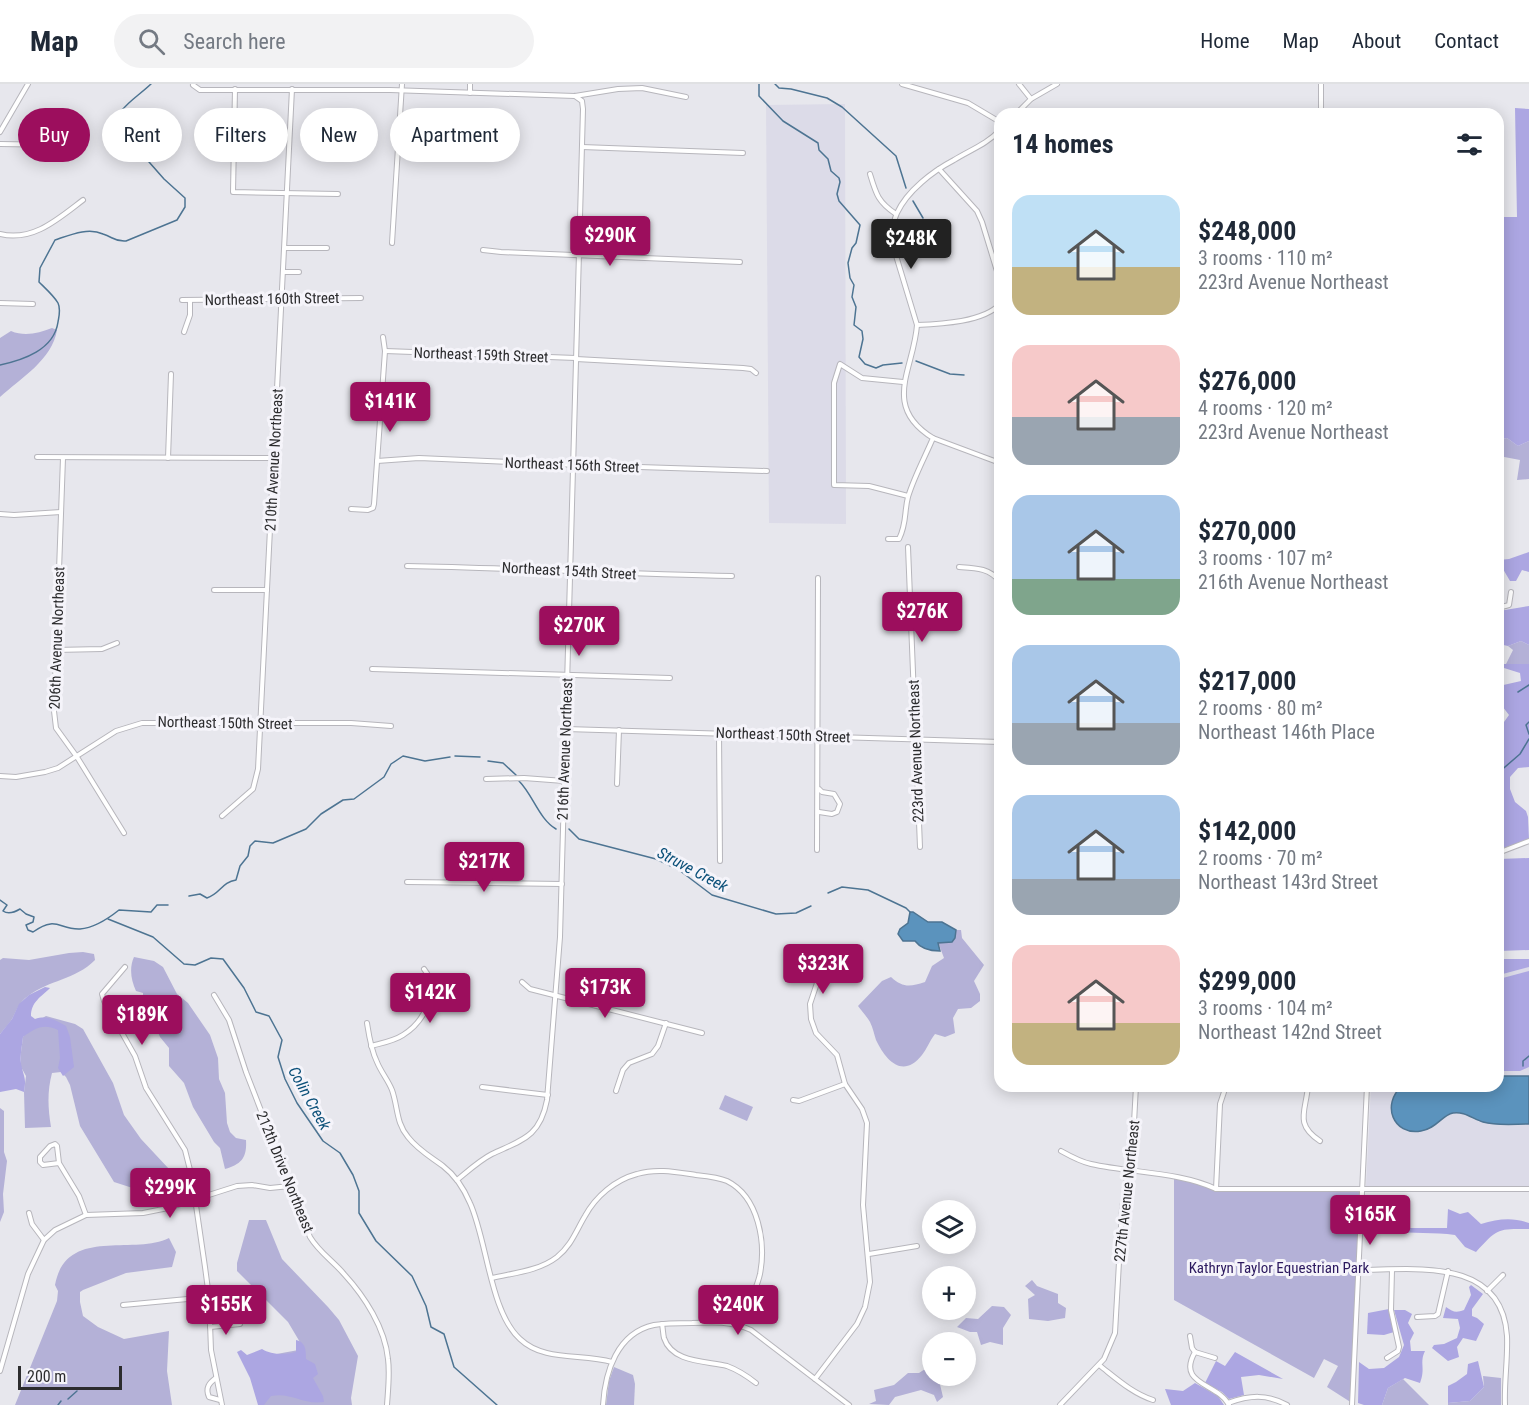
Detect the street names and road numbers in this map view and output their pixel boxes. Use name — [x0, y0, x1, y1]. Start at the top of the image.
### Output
street label: Northeast 160th Street — [204, 289, 340, 309]
street label: Northeast 159th Street — [413, 344, 549, 366]
street label: 210th Avenue Northeast — [261, 388, 287, 532]
street label: Northeast 156th Street — [504, 454, 640, 476]
street label: Northeast 154th Street — [501, 558, 637, 584]
street label: 206th Avenue Northeast — [46, 566, 68, 710]
street label: 216th Avenue Northeast — [554, 677, 576, 821]
street label: 223rd Avenue Northeast — [905, 679, 927, 823]
street label: Northeast 150th Street — [157, 713, 293, 733]
street label: Northeast 150th Street — [715, 724, 851, 746]
street label: 212th Drive Northeast — [252, 1109, 318, 1235]
street label: 227th Avenue Northeast — [1111, 1119, 1143, 1263]

